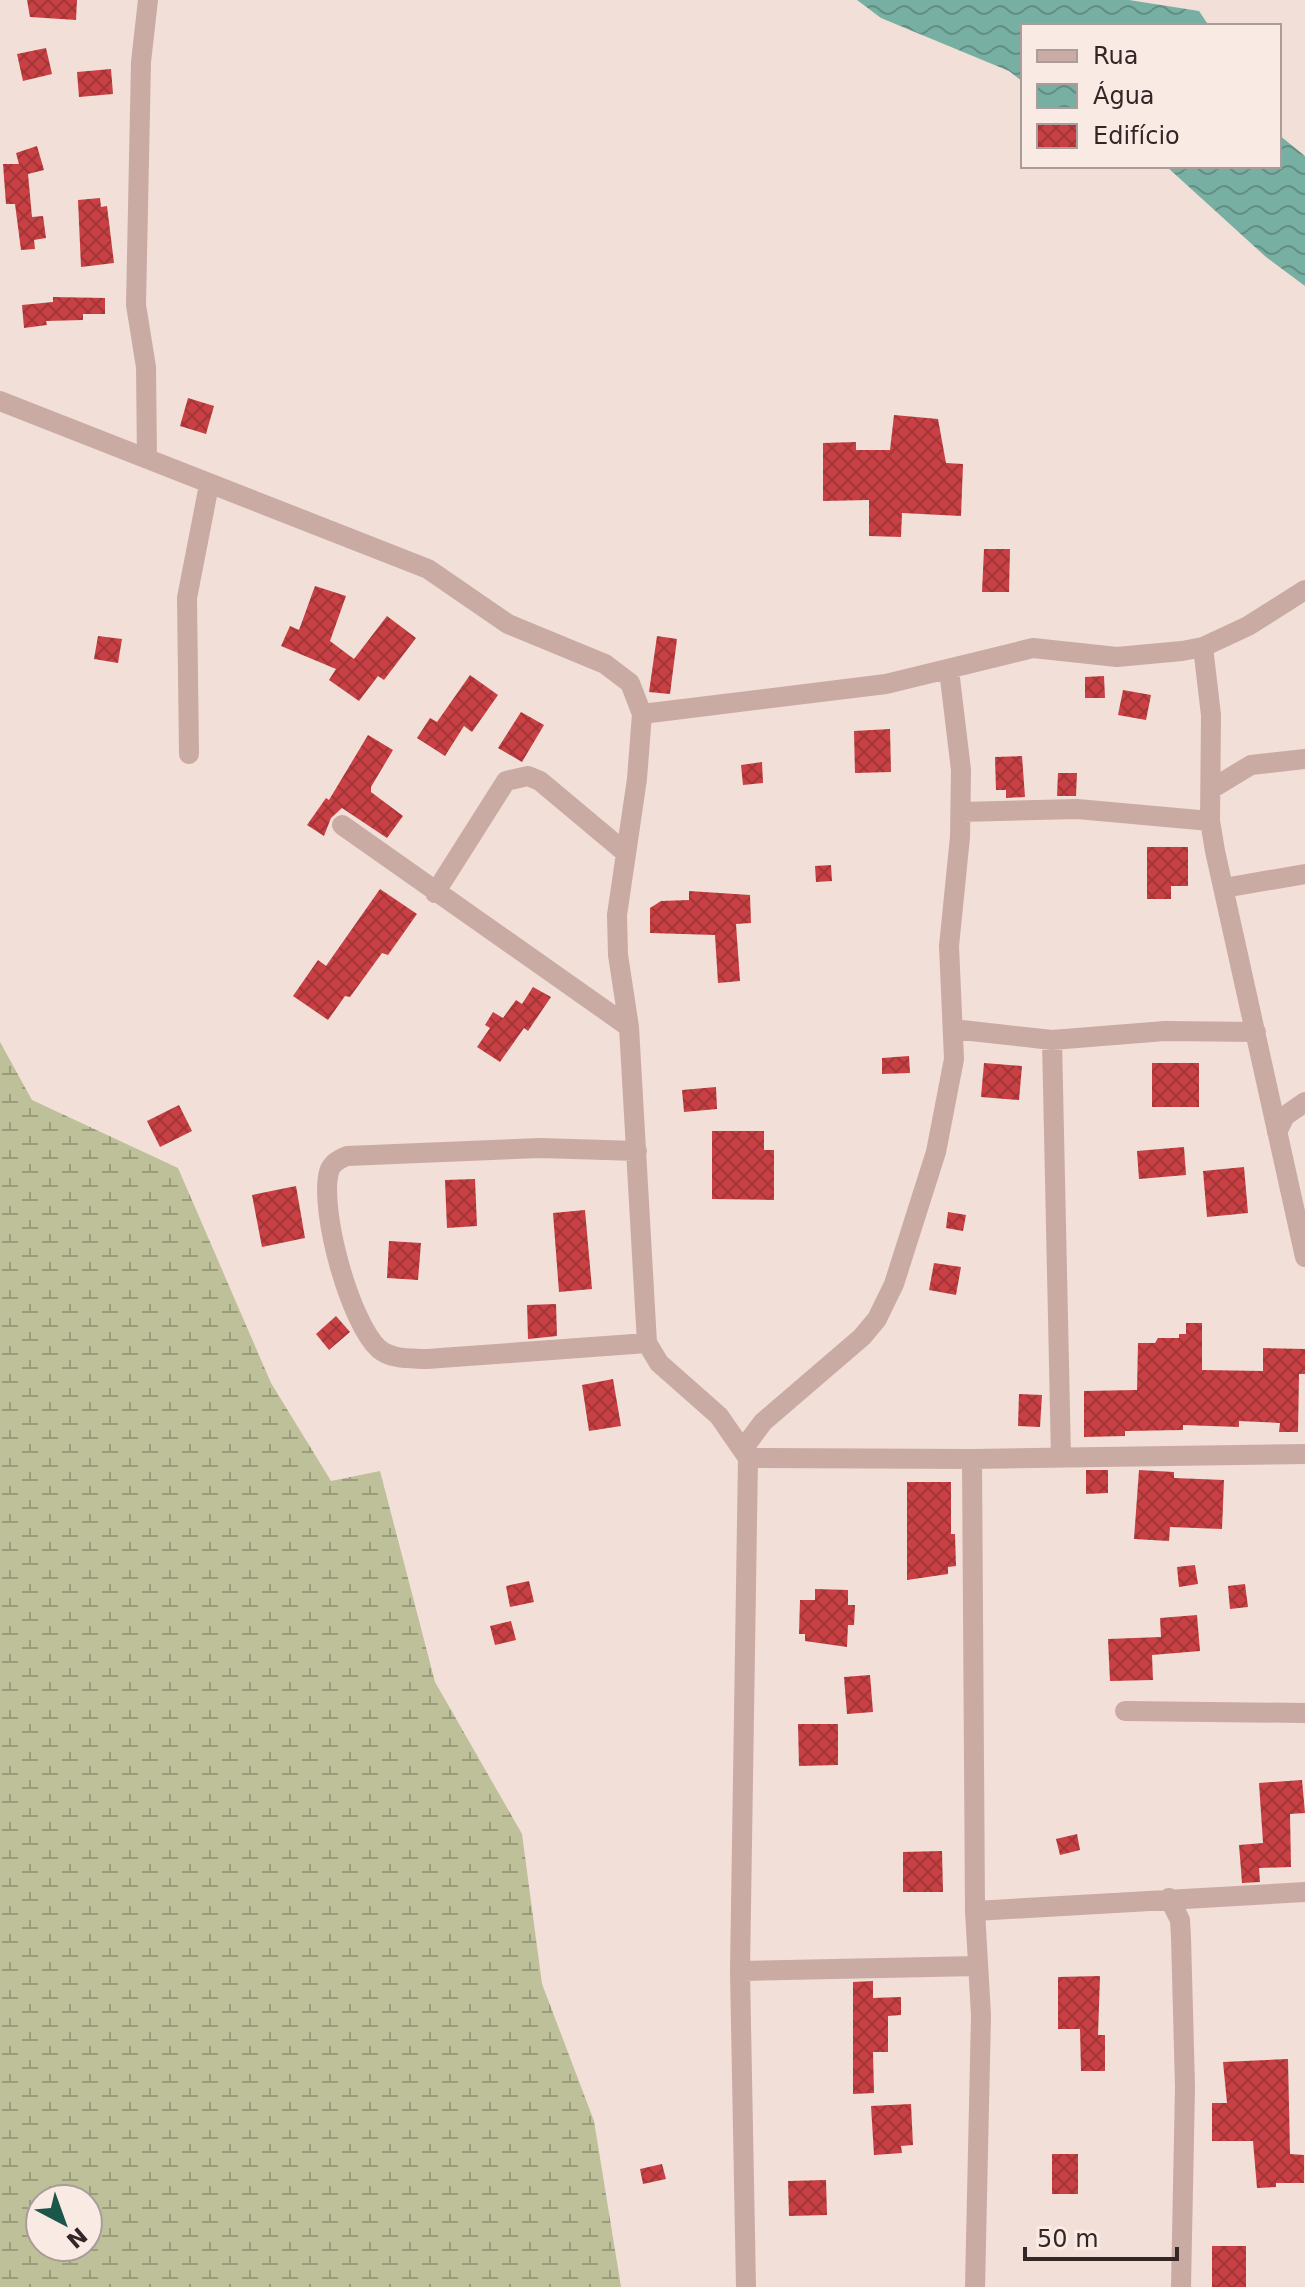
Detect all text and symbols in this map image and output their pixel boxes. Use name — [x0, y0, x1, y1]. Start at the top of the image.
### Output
legend — [1021, 24, 1281, 168]
text: Rua — [1093, 42, 1139, 70]
text: Água — [1093, 81, 1155, 110]
text: Edifício — [1093, 122, 1180, 150]
north arrow — [24, 2183, 104, 2263]
scale bar — [1025, 2211, 1177, 2261]
text: N — [62, 2222, 92, 2253]
text: 50 m — [1037, 2225, 1099, 2253]

